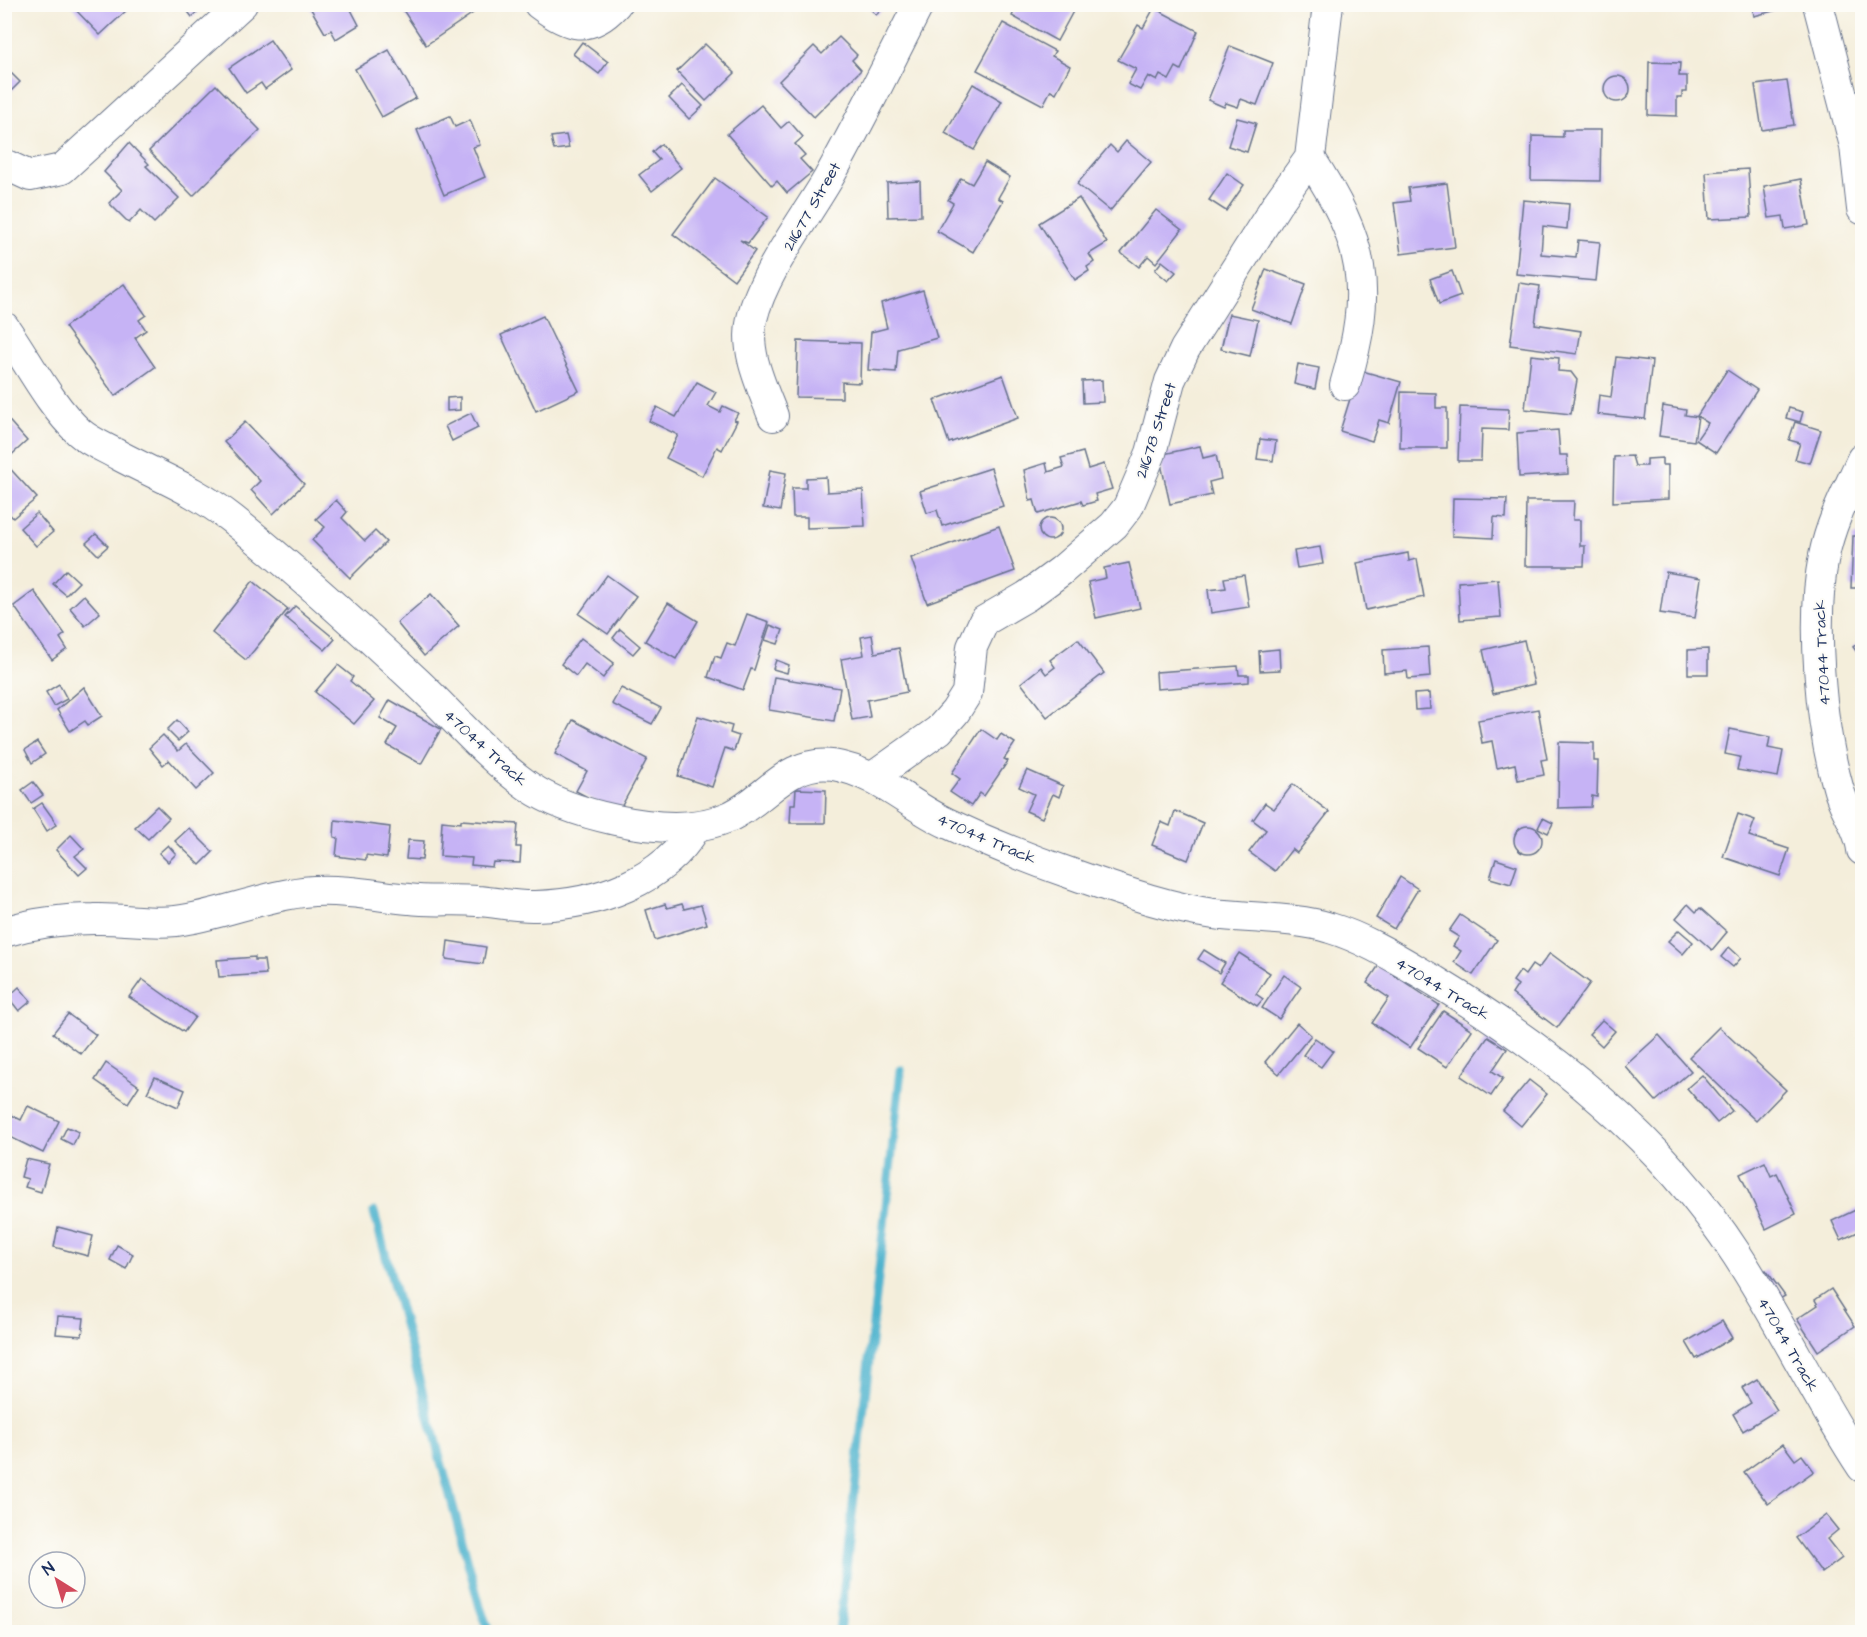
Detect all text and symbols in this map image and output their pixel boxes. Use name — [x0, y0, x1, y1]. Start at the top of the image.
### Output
street label: 211677 Street — [778, 158, 846, 255]
street label: 211678 Street — [1130, 379, 1182, 481]
street label: 47044 Track — [1808, 599, 1836, 706]
street label: 47044 Track — [439, 704, 532, 791]
street label: 47044 Track — [934, 808, 1040, 870]
street label: 47044 Track — [1391, 952, 1494, 1026]
street label: 47044 Track — [1752, 1293, 1824, 1396]
north arrow — [27, 1550, 87, 1610]
text: N — [38, 1557, 59, 1581]

